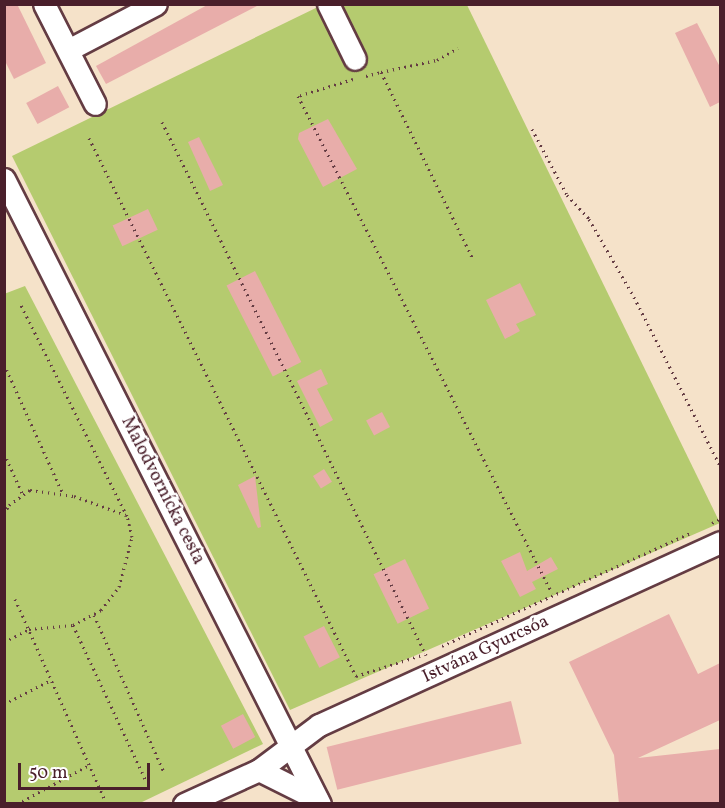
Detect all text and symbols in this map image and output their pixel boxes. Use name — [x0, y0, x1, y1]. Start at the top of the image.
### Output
street label: Malodvornícka cesta — [115, 413, 209, 569]
street label: Istvána Gyurcsóa — [419, 611, 553, 689]
scale bar — [21, 751, 153, 789]
text: 50 m — [29, 761, 68, 786]

